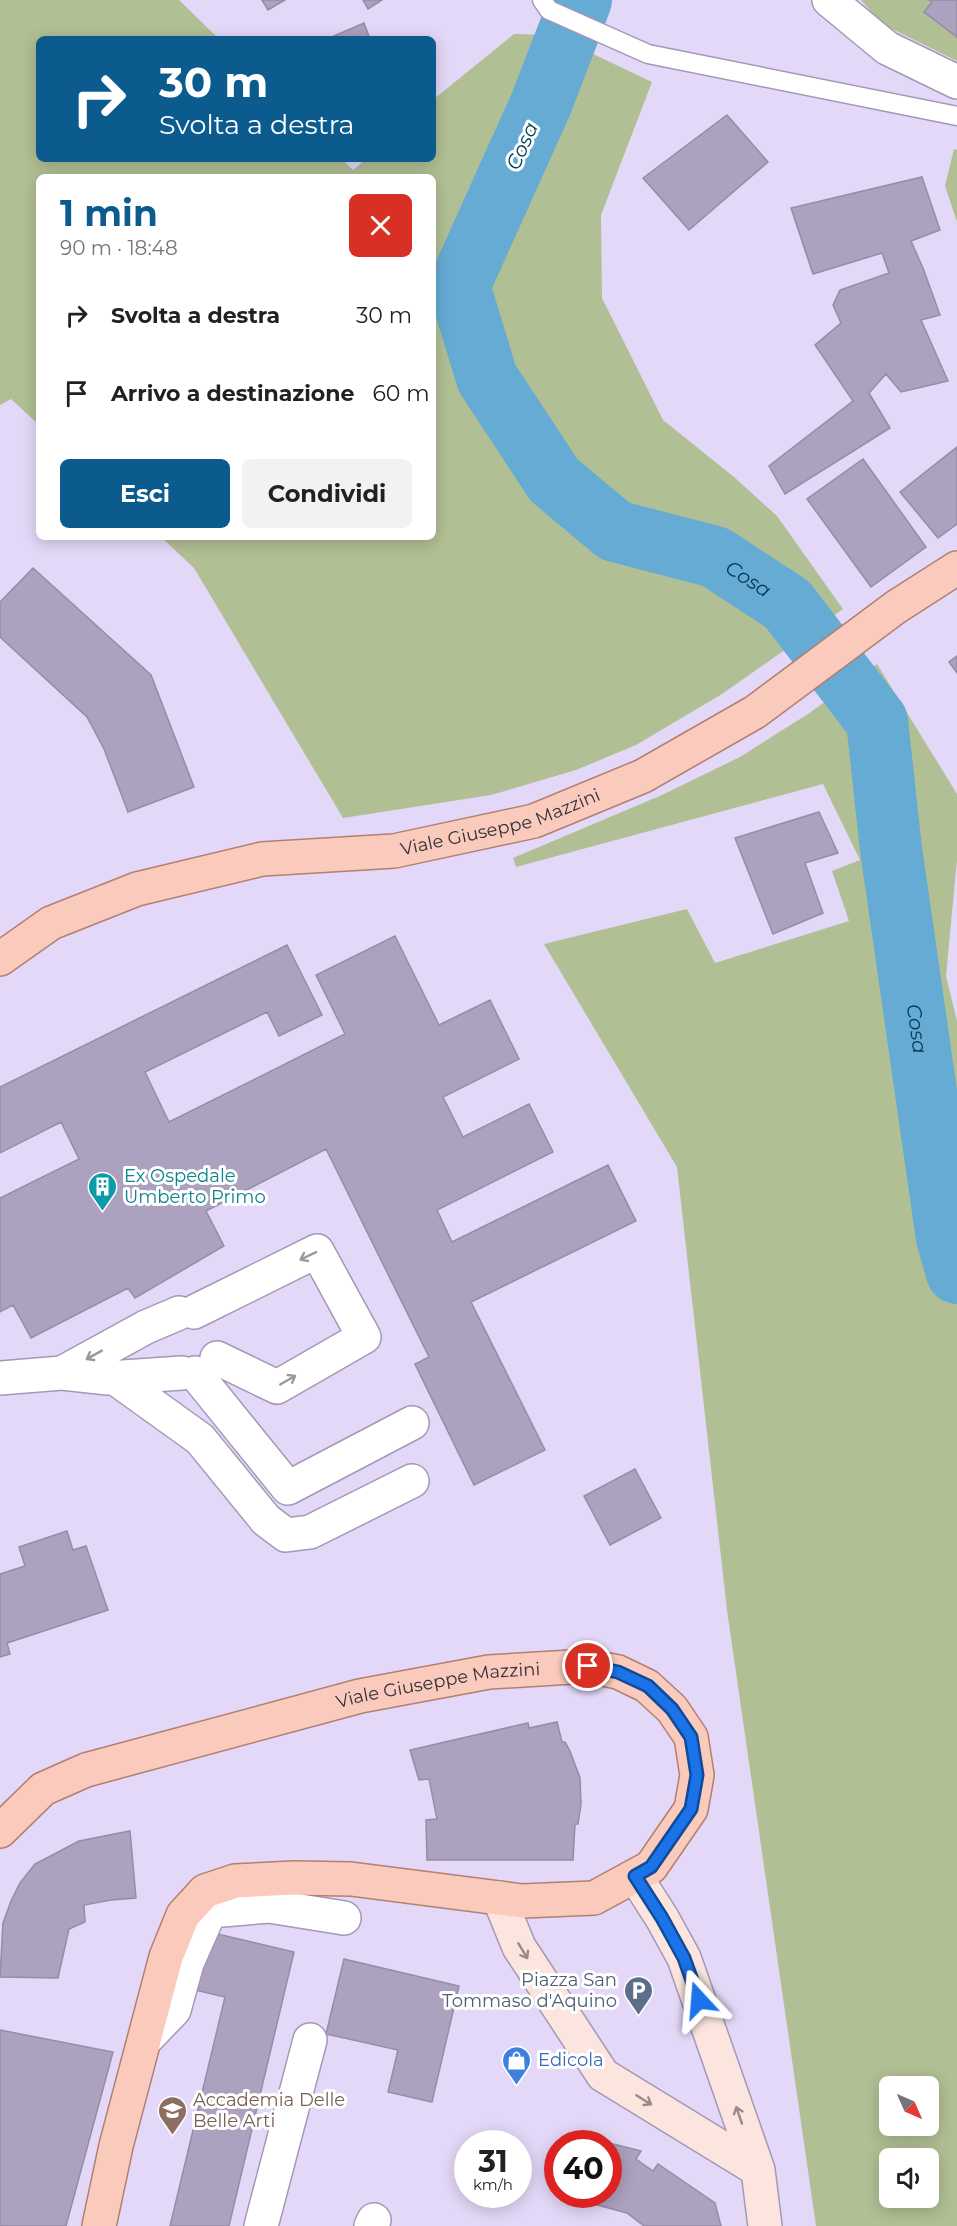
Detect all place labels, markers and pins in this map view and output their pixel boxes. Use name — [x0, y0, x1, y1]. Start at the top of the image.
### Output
place label: Ex Ospedale Umberto Primo — [124, 1165, 266, 1208]
building icon: Ex Ospedale Umberto Primo — [87, 1170, 119, 1212]
pin — [562, 1640, 613, 1691]
place label: Piazza San Tommaso d'Aquino — [442, 1969, 617, 2012]
parking icon: Piazza San Tommaso d'Aquino — [622, 1974, 654, 2016]
shop icon: Edicola — [501, 2044, 533, 2086]
place label: Edicola — [538, 2049, 604, 2071]
place label: Accademia Delle Belle Arti — [193, 2089, 345, 2132]
school or university icon: Accademia Delle Belle Arti — [156, 2094, 188, 2136]

